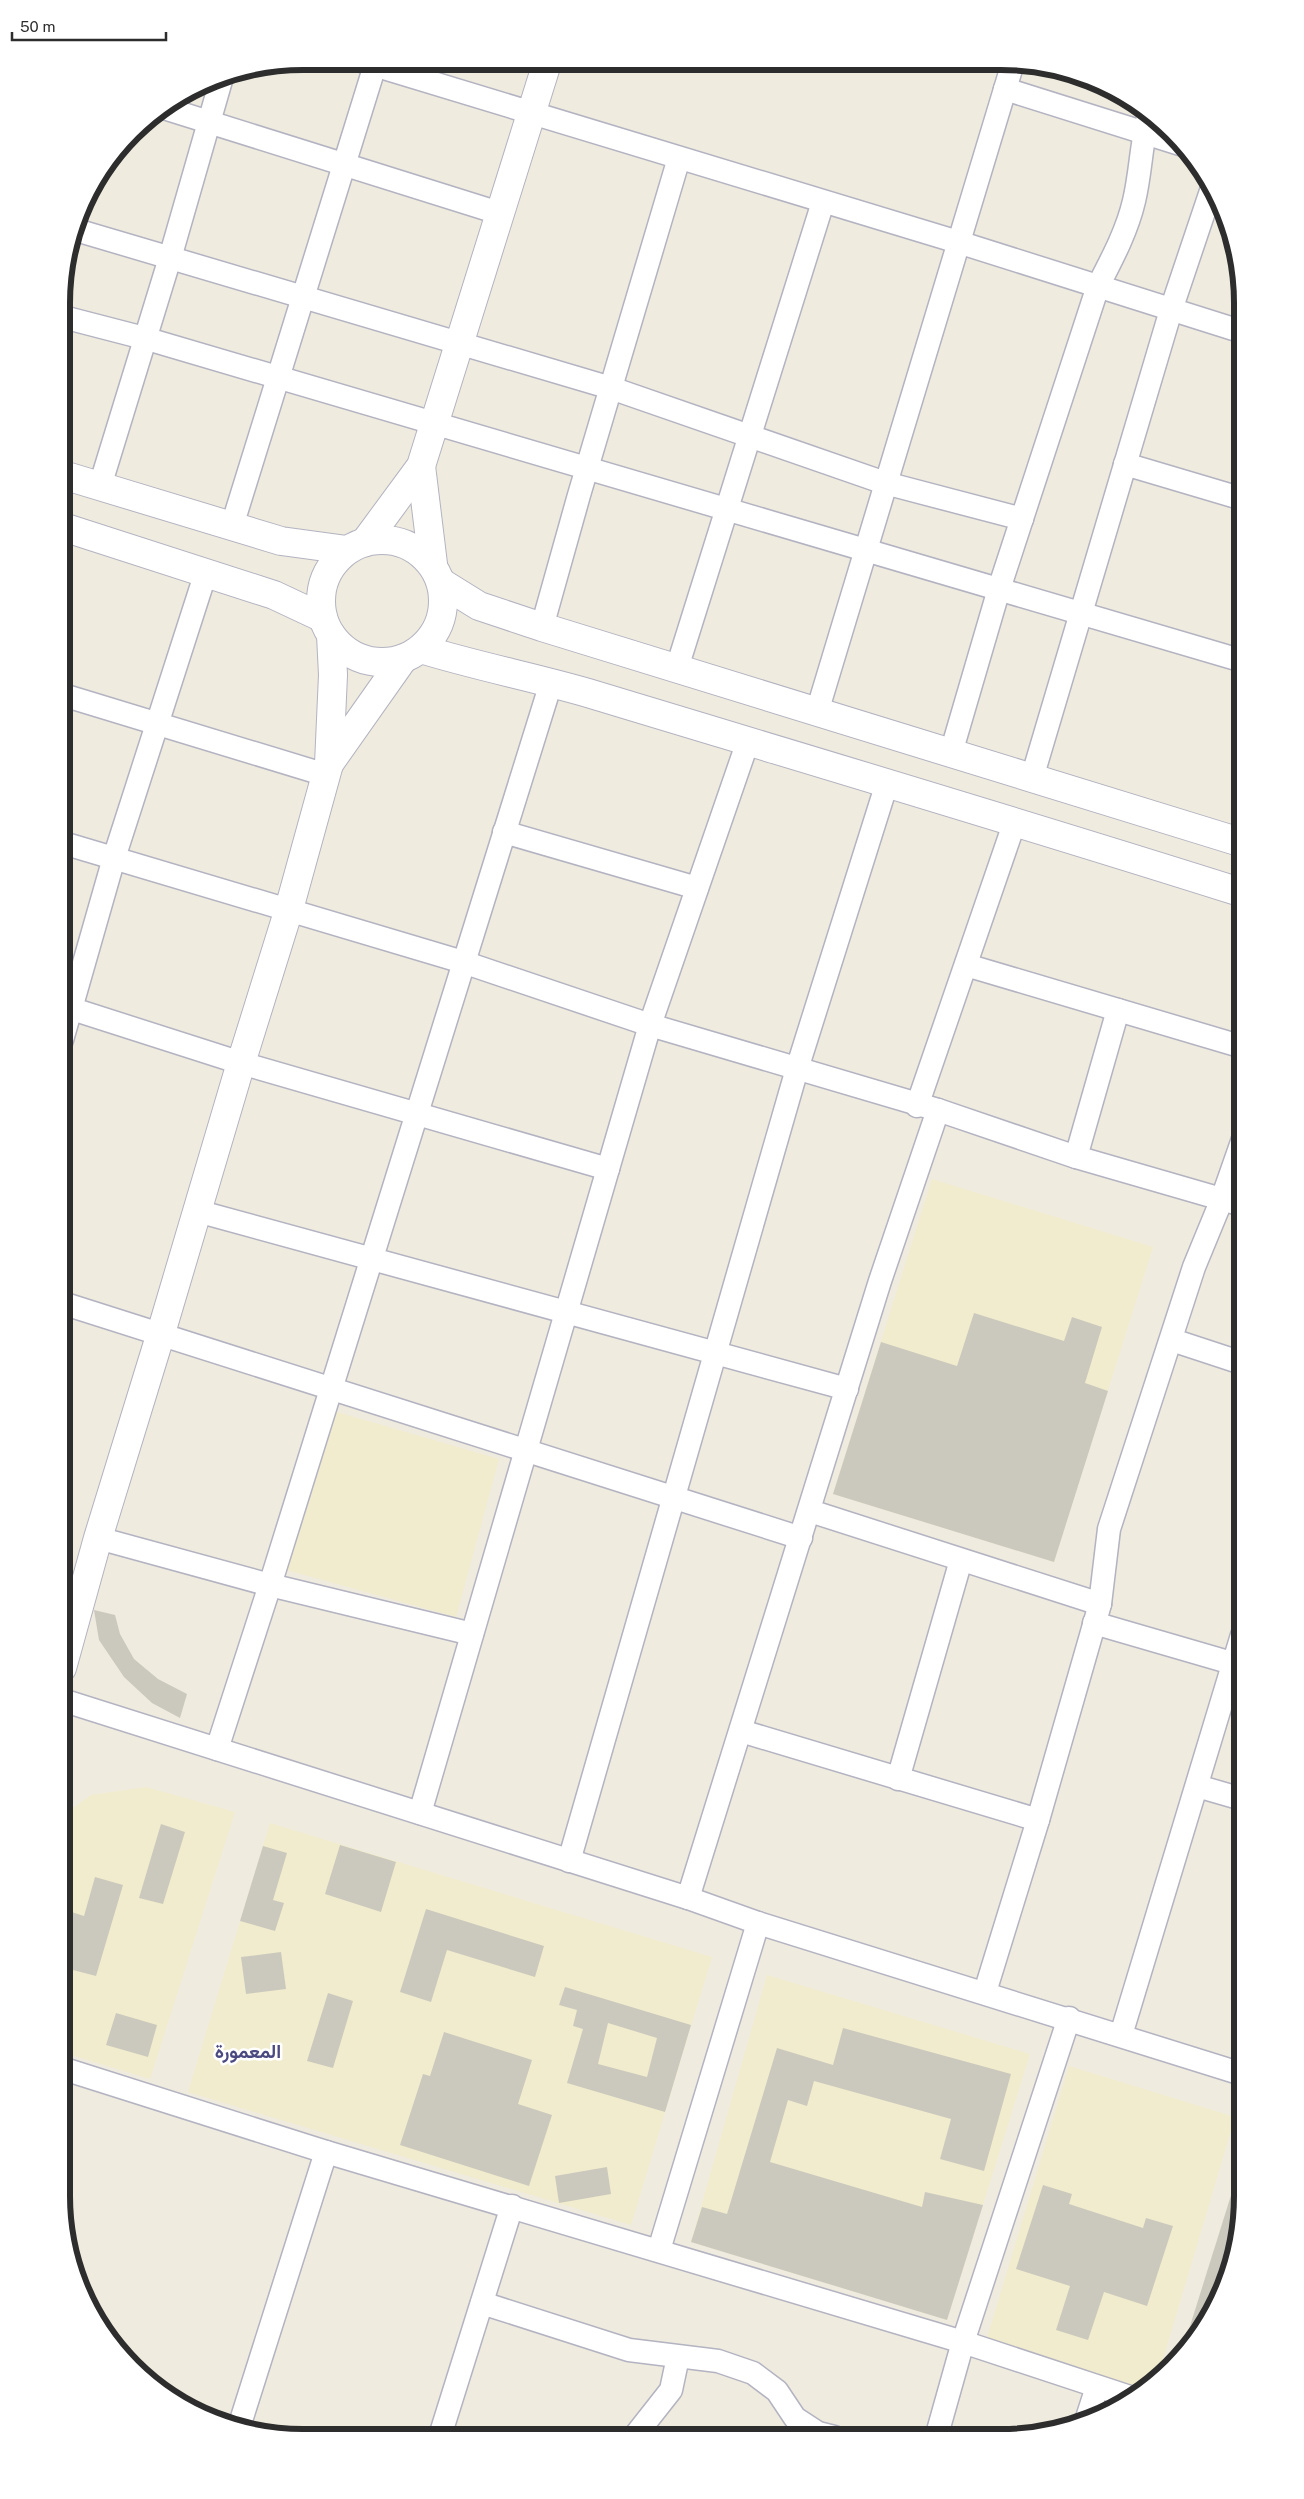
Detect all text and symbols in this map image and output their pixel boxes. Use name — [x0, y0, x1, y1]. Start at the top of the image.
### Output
scale bar — [12, 10, 166, 42]
text: 50 m — [20, 18, 55, 35]
district label: المعمورة — [215, 2040, 281, 2064]

